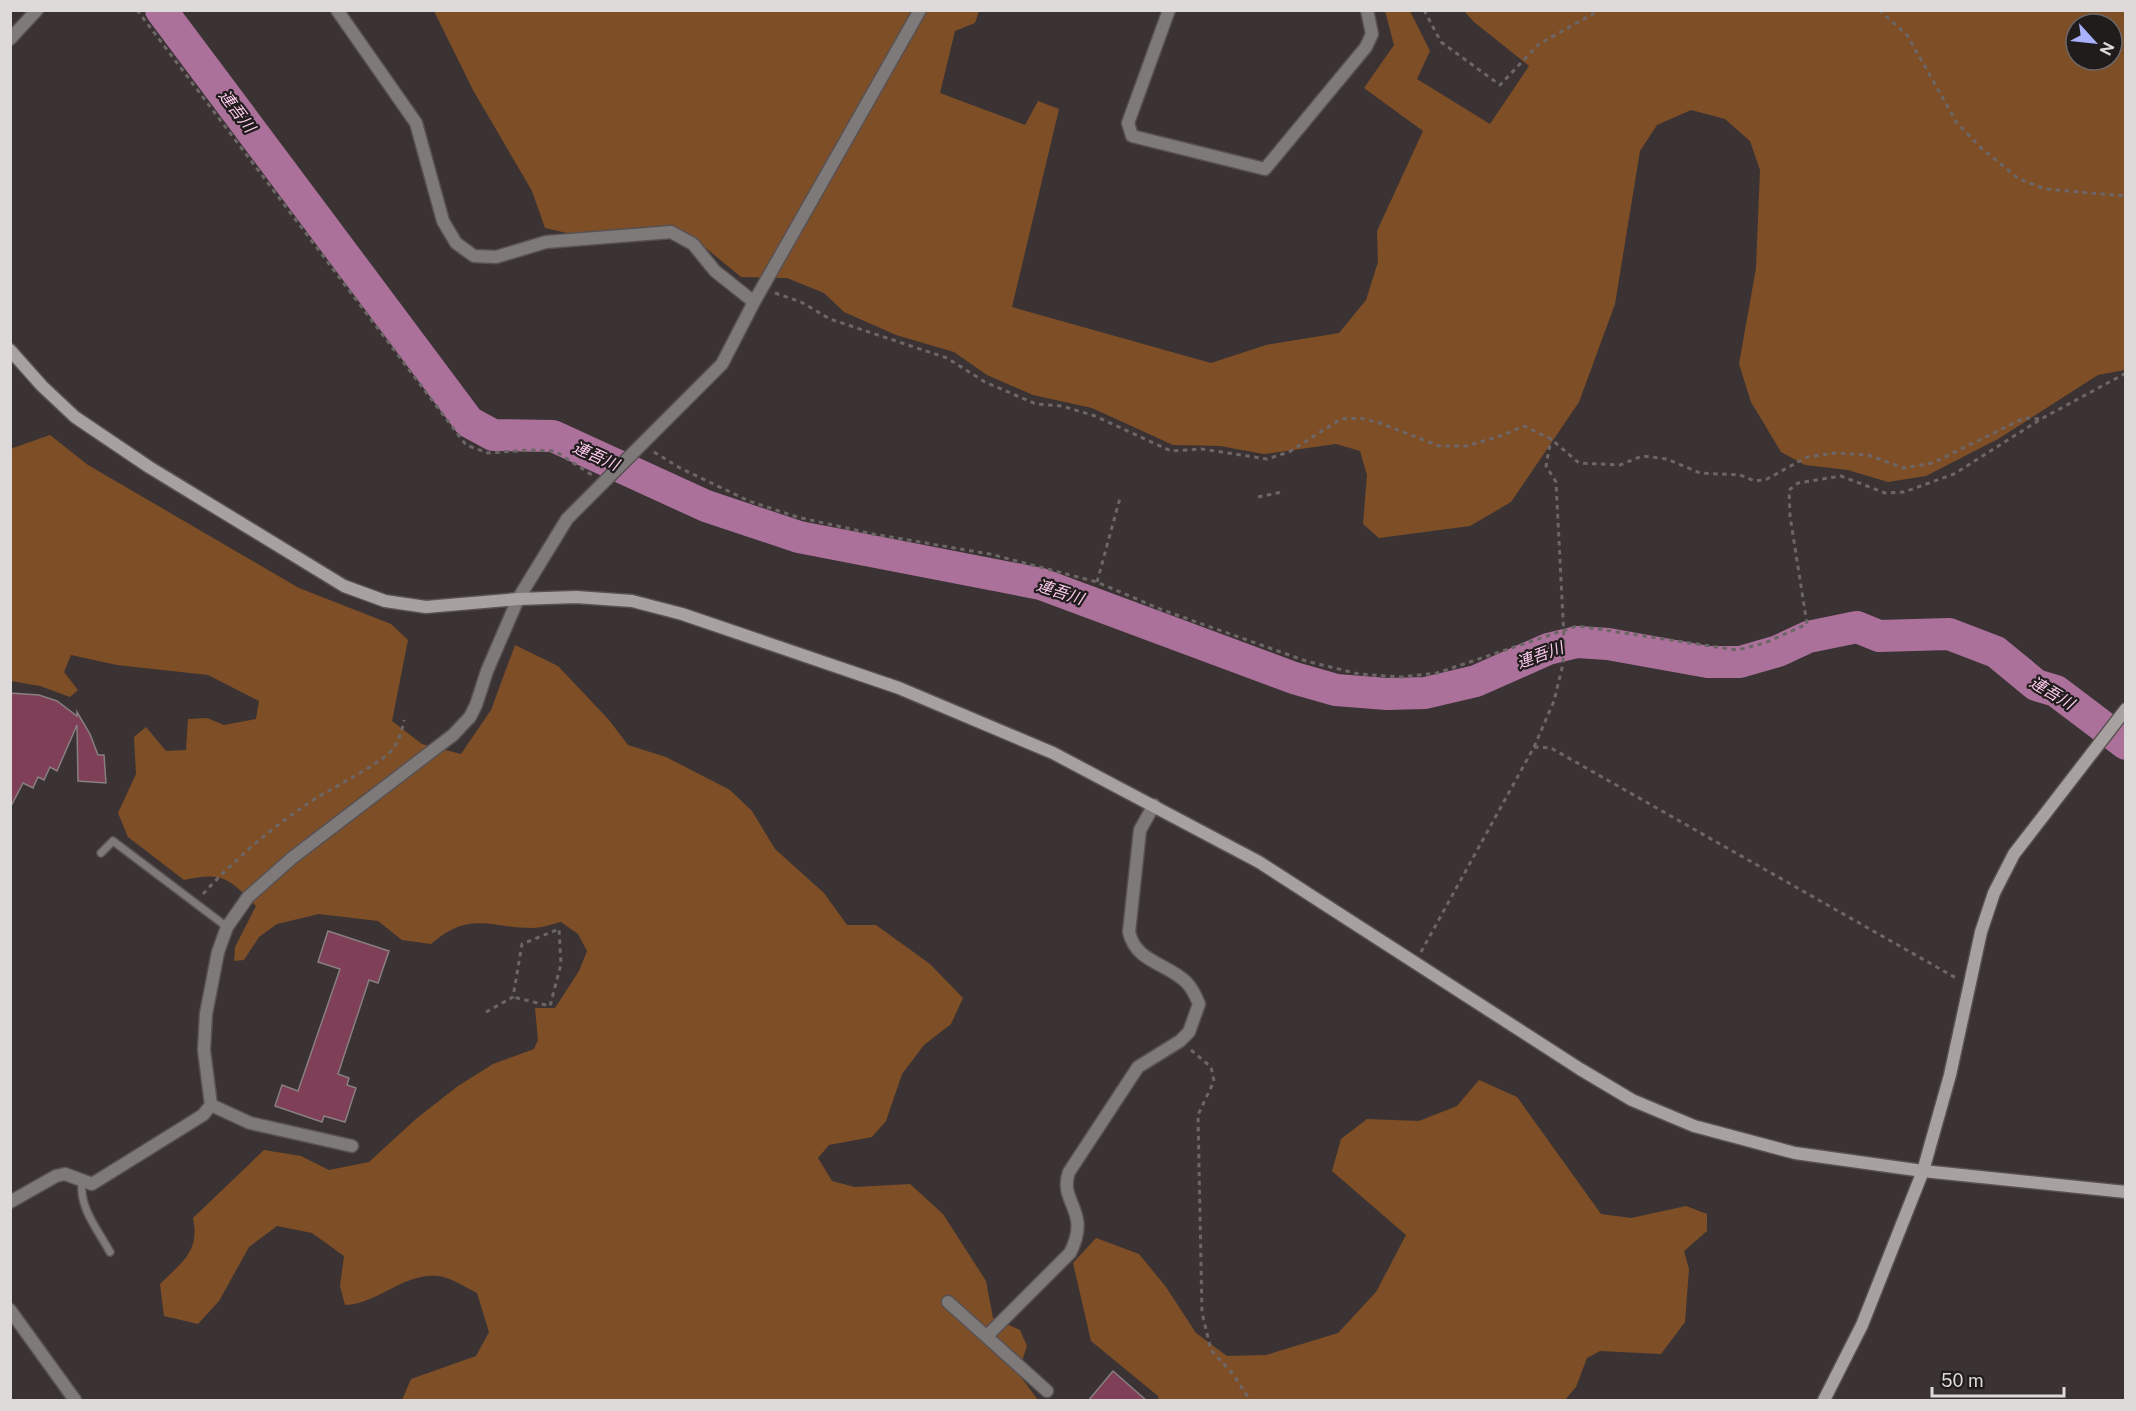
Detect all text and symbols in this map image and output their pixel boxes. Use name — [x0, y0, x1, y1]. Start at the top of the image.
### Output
north arrow — [2064, 12, 2124, 72]
text: N — [2096, 39, 2118, 58]
water label: 連吾川 — [215, 86, 260, 137]
water label: 連吾川 — [570, 438, 624, 475]
water label: 連吾川 — [1034, 576, 1088, 609]
water label: 連吾川 — [1514, 637, 1568, 672]
water label: 連吾川 — [2027, 672, 2079, 715]
scale bar — [1932, 1360, 2064, 1398]
text: 50 m — [1941, 1370, 1984, 1391]

